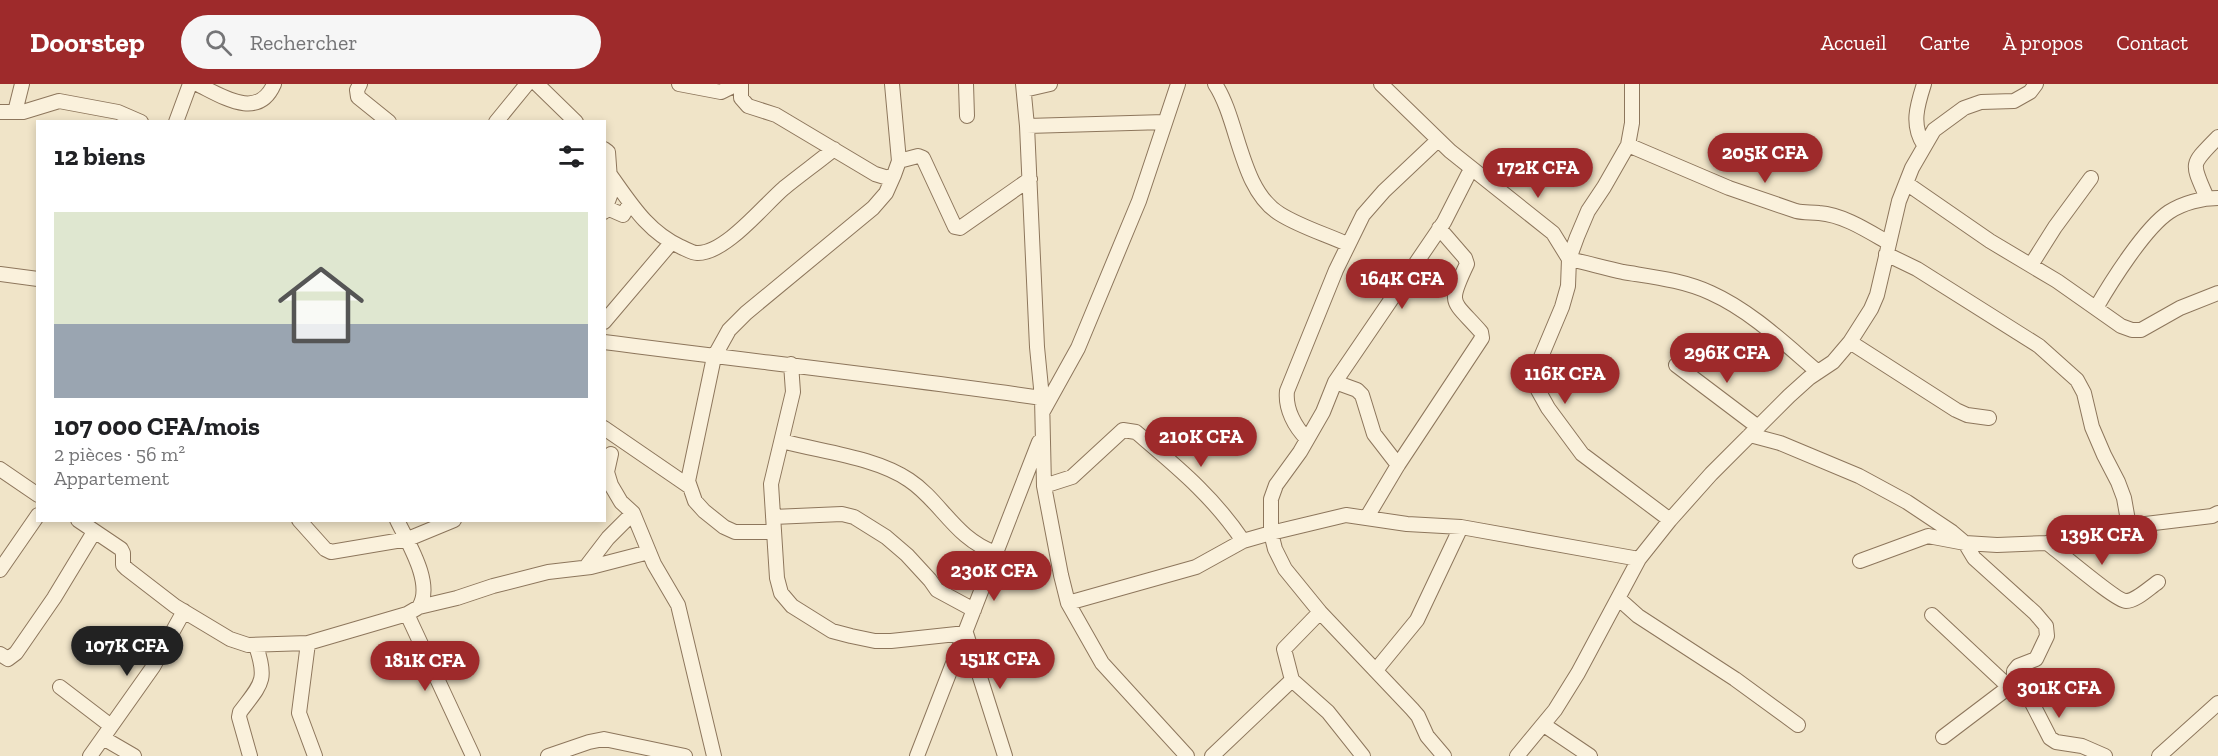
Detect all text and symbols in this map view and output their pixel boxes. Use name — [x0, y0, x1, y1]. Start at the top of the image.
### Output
search box — [181, 15, 601, 69]
text: Doorstep — [30, 26, 145, 59]
icon: search — [202, 26, 235, 59]
text: Rechercher — [250, 29, 357, 56]
text: Accueil — [1821, 30, 1887, 55]
text: Carte — [1920, 30, 1970, 55]
text: À propos — [2003, 30, 2083, 55]
text: Contact — [2116, 30, 2188, 55]
pin: 205K CFA — [1703, 133, 1827, 184]
text: 12 biens — [54, 140, 145, 172]
icon: filters — [555, 140, 588, 173]
text: 205K CFA — [1722, 140, 1808, 164]
pin: 172K CFA — [1476, 148, 1600, 199]
text: 172K CFA — [1497, 155, 1579, 179]
icon: home — [267, 251, 375, 359]
pin: 164K CFA — [1340, 259, 1464, 310]
text: 164K CFA — [1360, 266, 1444, 290]
pin: 296K CFA — [1665, 333, 1789, 384]
text: 296K CFA — [1684, 340, 1770, 364]
pin: 116K CFA — [1503, 354, 1627, 405]
text: 116K CFA — [1525, 361, 1605, 385]
text: 107 000 CFA/mois — [54, 410, 260, 442]
pin: 210K CFA — [1139, 417, 1263, 468]
text: 210K CFA — [1159, 424, 1243, 448]
text: 2 pièces · 56 m² — [54, 442, 185, 466]
text: Appartement — [54, 466, 169, 490]
pin: 139K CFA — [2040, 515, 2164, 566]
text: 139K CFA — [2060, 522, 2144, 546]
pin: 230K CFA — [932, 551, 1056, 602]
text: 230K CFA — [951, 558, 1037, 582]
pin: 107K CFA — [65, 626, 189, 677]
text: 107K CFA — [85, 633, 169, 657]
pin: 151K CFA — [938, 639, 1062, 690]
pin: 181K CFA — [363, 641, 487, 692]
text: 151K CFA — [960, 646, 1040, 670]
text: 181K CFA — [385, 648, 465, 672]
pin: 301K CFA — [1997, 668, 2121, 719]
text: 301K CFA — [2017, 675, 2101, 699]

